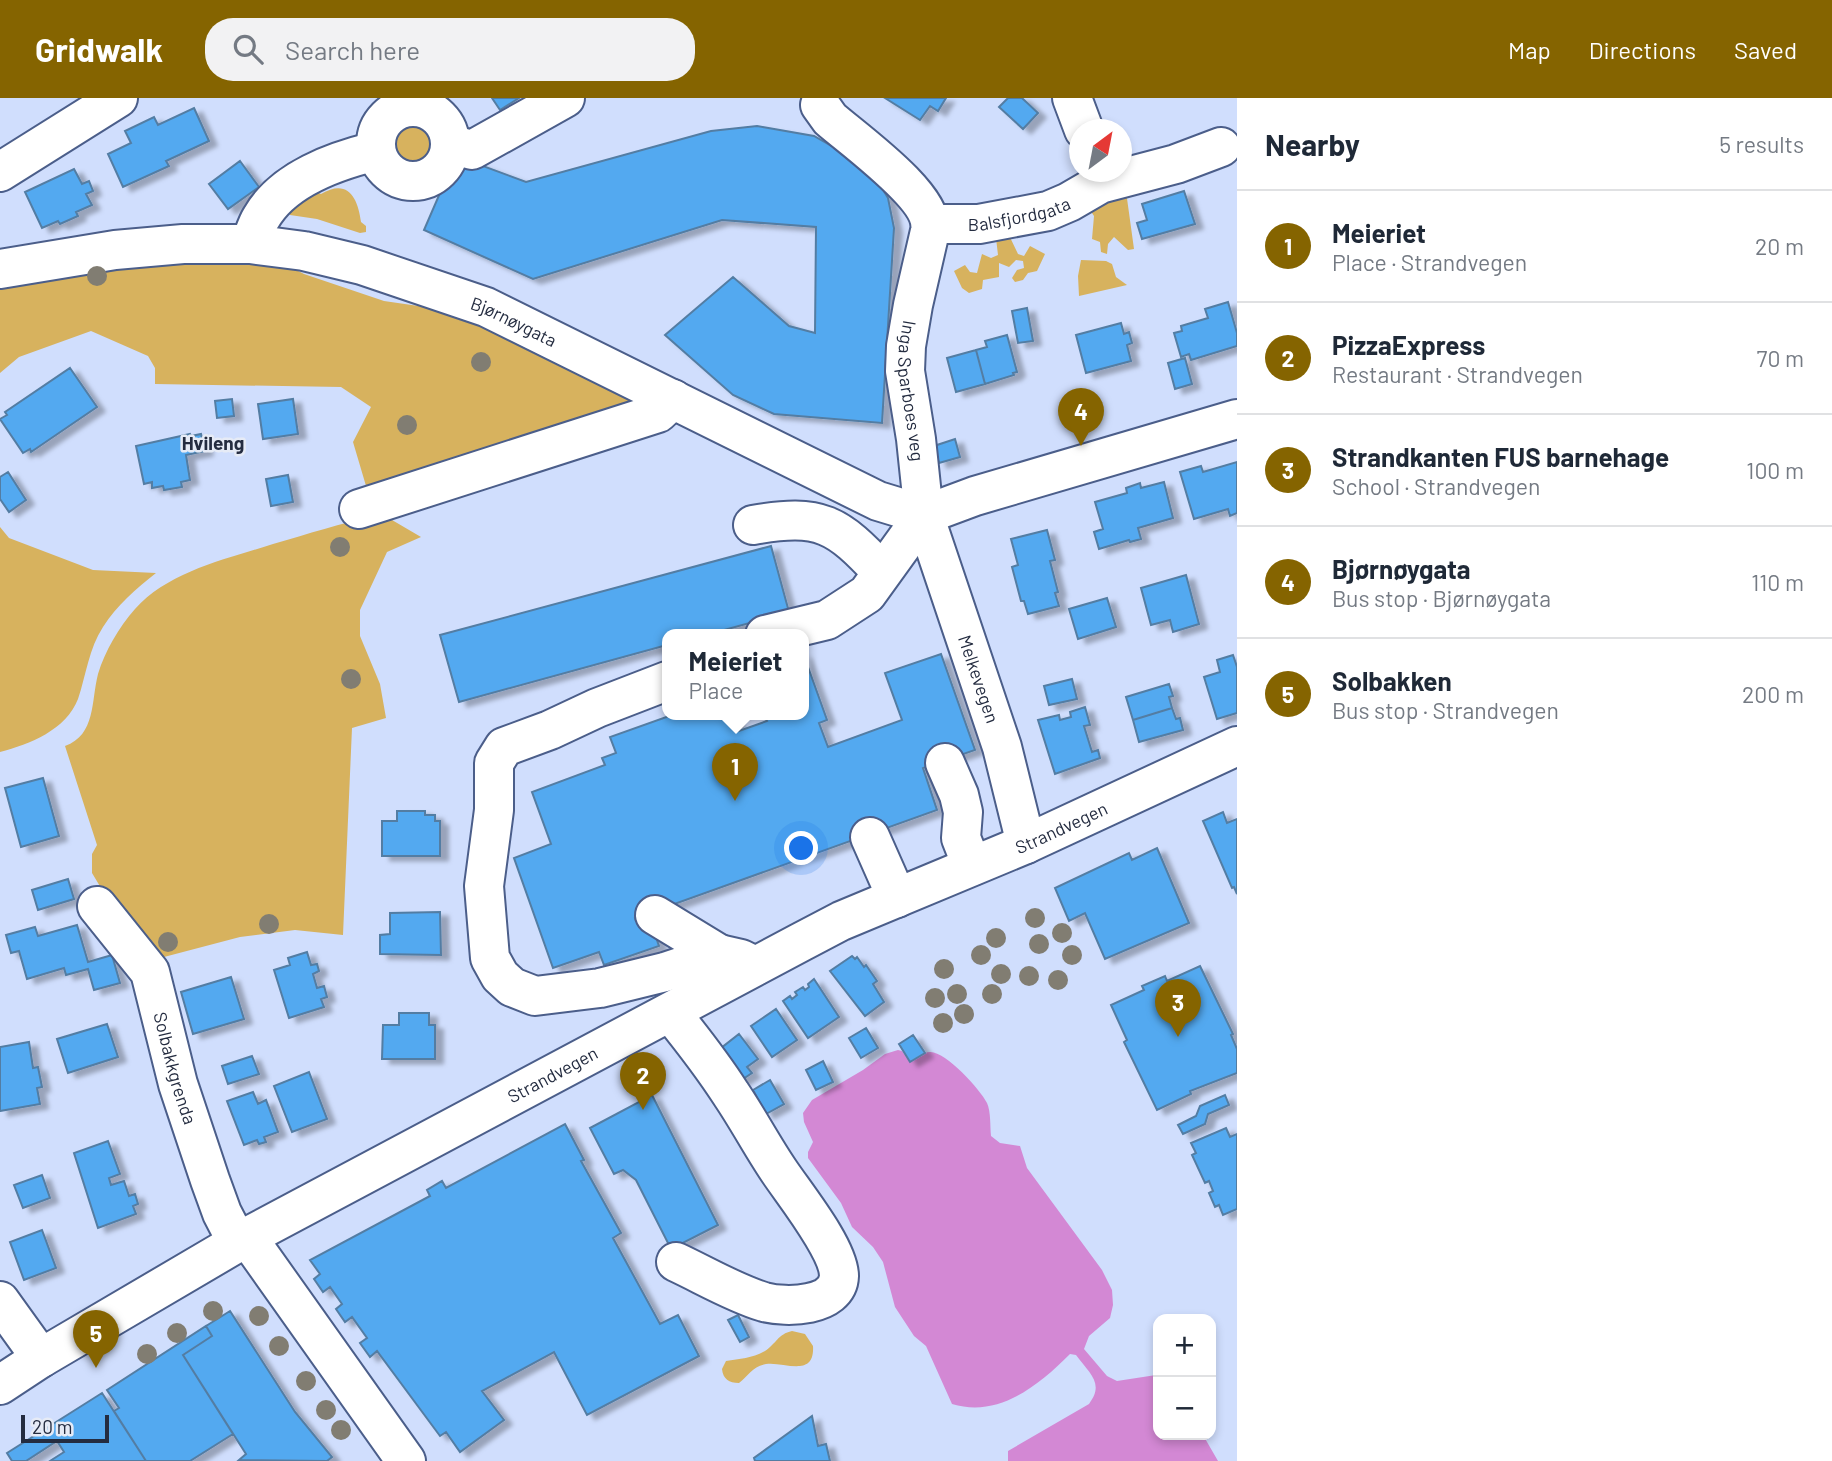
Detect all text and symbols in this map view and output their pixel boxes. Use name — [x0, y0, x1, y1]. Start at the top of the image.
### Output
search box — [205, 18, 695, 81]
text: Gridwalk — [35, 29, 163, 69]
icon: search — [229, 30, 267, 68]
text: Search here — [285, 34, 420, 65]
text: Map — [1508, 35, 1551, 64]
text: Directions — [1589, 35, 1696, 64]
text: Saved — [1734, 35, 1797, 64]
north arrow — [1069, 119, 1132, 182]
text: Nearby — [1265, 126, 1360, 162]
text: 5 results — [1719, 130, 1804, 158]
street label: Balsfjordgata — [968, 192, 1074, 235]
text: Meieriet — [1332, 217, 1426, 248]
text: 1 — [1284, 232, 1292, 260]
text: 20 m — [1755, 232, 1804, 260]
text: Place · Strandvegen — [1332, 248, 1527, 276]
street label: Bjørnøygata — [468, 292, 560, 351]
street label: Inga Sparboes veg — [894, 319, 929, 462]
text: PizzaExpress — [1332, 329, 1485, 360]
text: 2 — [1282, 344, 1294, 372]
text: 70 m — [1757, 344, 1804, 372]
text: Restaurant · Strandvegen — [1332, 360, 1583, 388]
pin: 4 — [1058, 388, 1104, 446]
district label: Hvileng — [182, 431, 244, 454]
text: Strandkanten FUS barnehage — [1332, 441, 1669, 472]
text: 3 — [1282, 456, 1294, 484]
text: 100 m — [1746, 456, 1804, 484]
text: School · Strandvegen — [1332, 472, 1540, 500]
text: Bjørnøygata — [1332, 553, 1471, 584]
text: 4 — [1281, 568, 1295, 596]
text: 110 m — [1751, 568, 1804, 596]
text: Bus stop · Bjørnøygata — [1332, 584, 1551, 612]
popup — [662, 629, 809, 720]
street label: Melkevegen — [954, 632, 1004, 726]
text: Meieriet — [689, 645, 782, 676]
text: Solbakken — [1332, 665, 1452, 696]
text: Place — [689, 676, 743, 704]
text: 5 — [1282, 680, 1294, 708]
text: 200 m — [1742, 680, 1804, 708]
text: Bus stop · Strandvegen — [1332, 696, 1559, 724]
pin: 1 — [712, 743, 758, 801]
street label: Strandvegen — [1012, 797, 1111, 858]
your location — [784, 831, 818, 865]
pin: 3 — [1155, 979, 1201, 1037]
street label: Solbakkgrenda — [149, 1010, 202, 1127]
street label: Strandvegen — [504, 1041, 601, 1107]
pin: 2 — [620, 1052, 666, 1110]
pin: 5 — [73, 1310, 119, 1368]
map controls — [1153, 1314, 1216, 1440]
button: + — [1153, 1314, 1216, 1377]
button: − — [1153, 1377, 1216, 1440]
scale bar — [21, 1412, 108, 1444]
text: 20 m — [32, 1415, 72, 1438]

